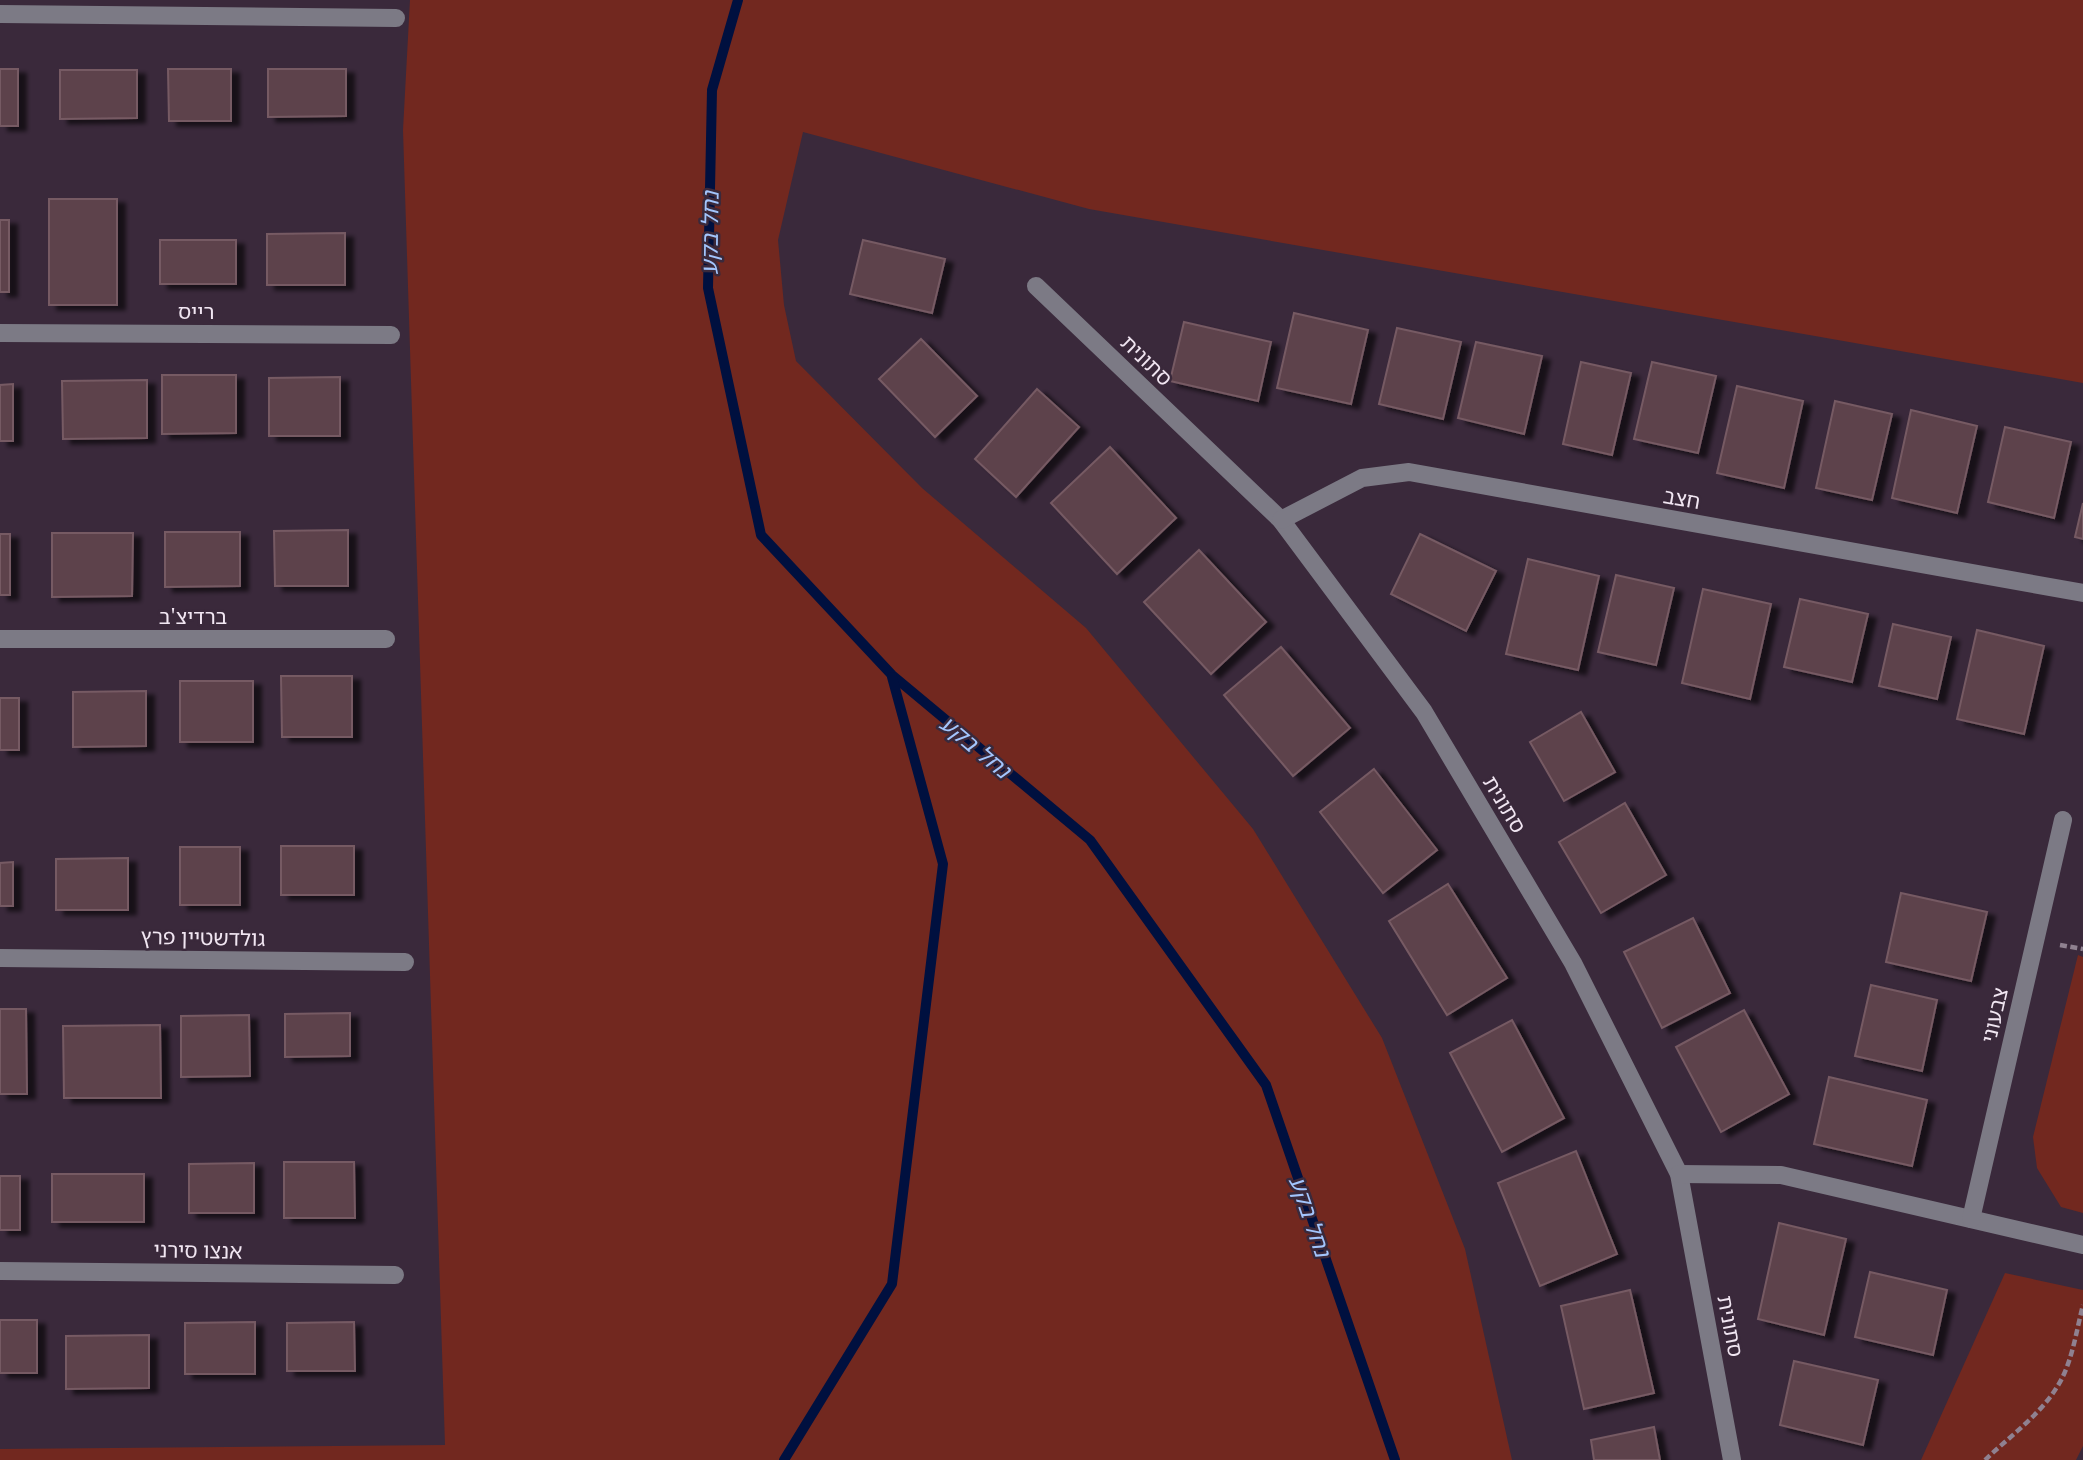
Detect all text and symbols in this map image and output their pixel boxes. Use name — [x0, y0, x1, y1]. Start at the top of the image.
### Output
water label: נחל בקע — [692, 189, 726, 275]
street label: רייס — [178, 297, 214, 325]
street label: סתונית — [1115, 328, 1179, 392]
street label: חצב — [1661, 481, 1703, 515]
street label: ברדיצ'ב — [159, 602, 227, 630]
water label: נחל בקע — [934, 707, 1020, 786]
street label: סתונית — [1477, 770, 1533, 838]
street label: גולדשטיין פרץ — [140, 922, 266, 952]
street label: צבעוני — [1974, 985, 2014, 1045]
water label: נחל בקע — [1282, 1171, 1340, 1263]
street label: אנצו סירני — [153, 1235, 243, 1265]
street label: סתונית — [1711, 1293, 1751, 1359]

